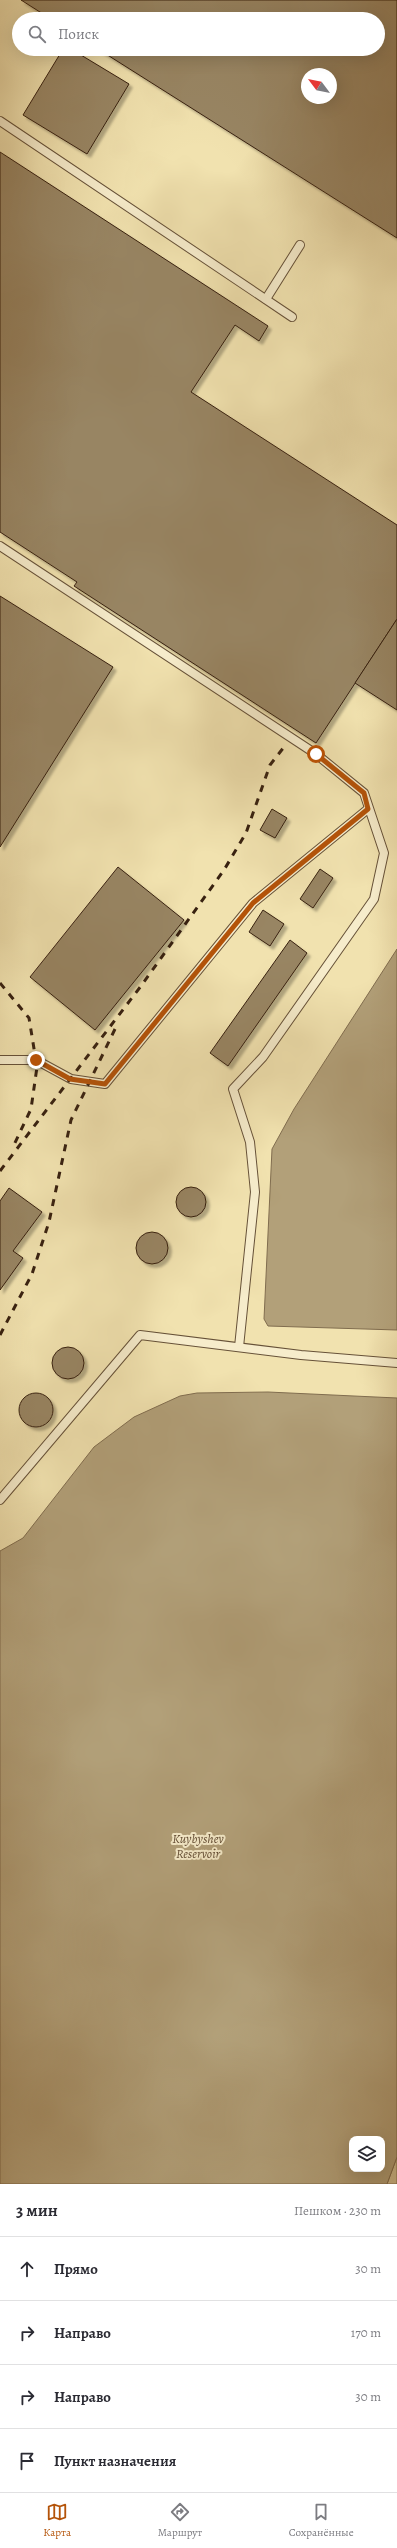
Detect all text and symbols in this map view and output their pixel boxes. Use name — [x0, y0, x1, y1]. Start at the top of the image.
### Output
search box — [12, 12, 385, 56]
icon: search — [26, 23, 48, 45]
text: Поиск — [58, 24, 99, 44]
north arrow — [301, 68, 337, 104]
route start — [307, 745, 325, 763]
route end — [27, 1051, 45, 1069]
water label: Kuybyshev Reservoir — [172, 1830, 224, 1862]
map controls — [349, 2136, 385, 2172]
button: layers — [349, 2136, 385, 2172]
text: 3 мин — [16, 2199, 58, 2222]
text: Пешком · 230 m — [294, 2202, 381, 2219]
icon: ahead — [16, 2258, 38, 2280]
text: Прямо — [54, 2259, 98, 2279]
text: 30 m — [355, 2260, 381, 2277]
icon: right — [16, 2322, 38, 2344]
text: Направо — [54, 2323, 111, 2343]
text: 170 m — [351, 2324, 381, 2341]
icon: right — [16, 2386, 38, 2408]
text: Направо — [54, 2387, 111, 2407]
text: 30 m — [355, 2388, 381, 2405]
icon: arrive — [16, 2450, 38, 2472]
text: Пункт назначения — [54, 2451, 176, 2471]
tab: Карта — [43, 2501, 71, 2540]
tab: Маршрут — [158, 2501, 202, 2540]
tab: Сохранённые — [289, 2501, 354, 2540]

